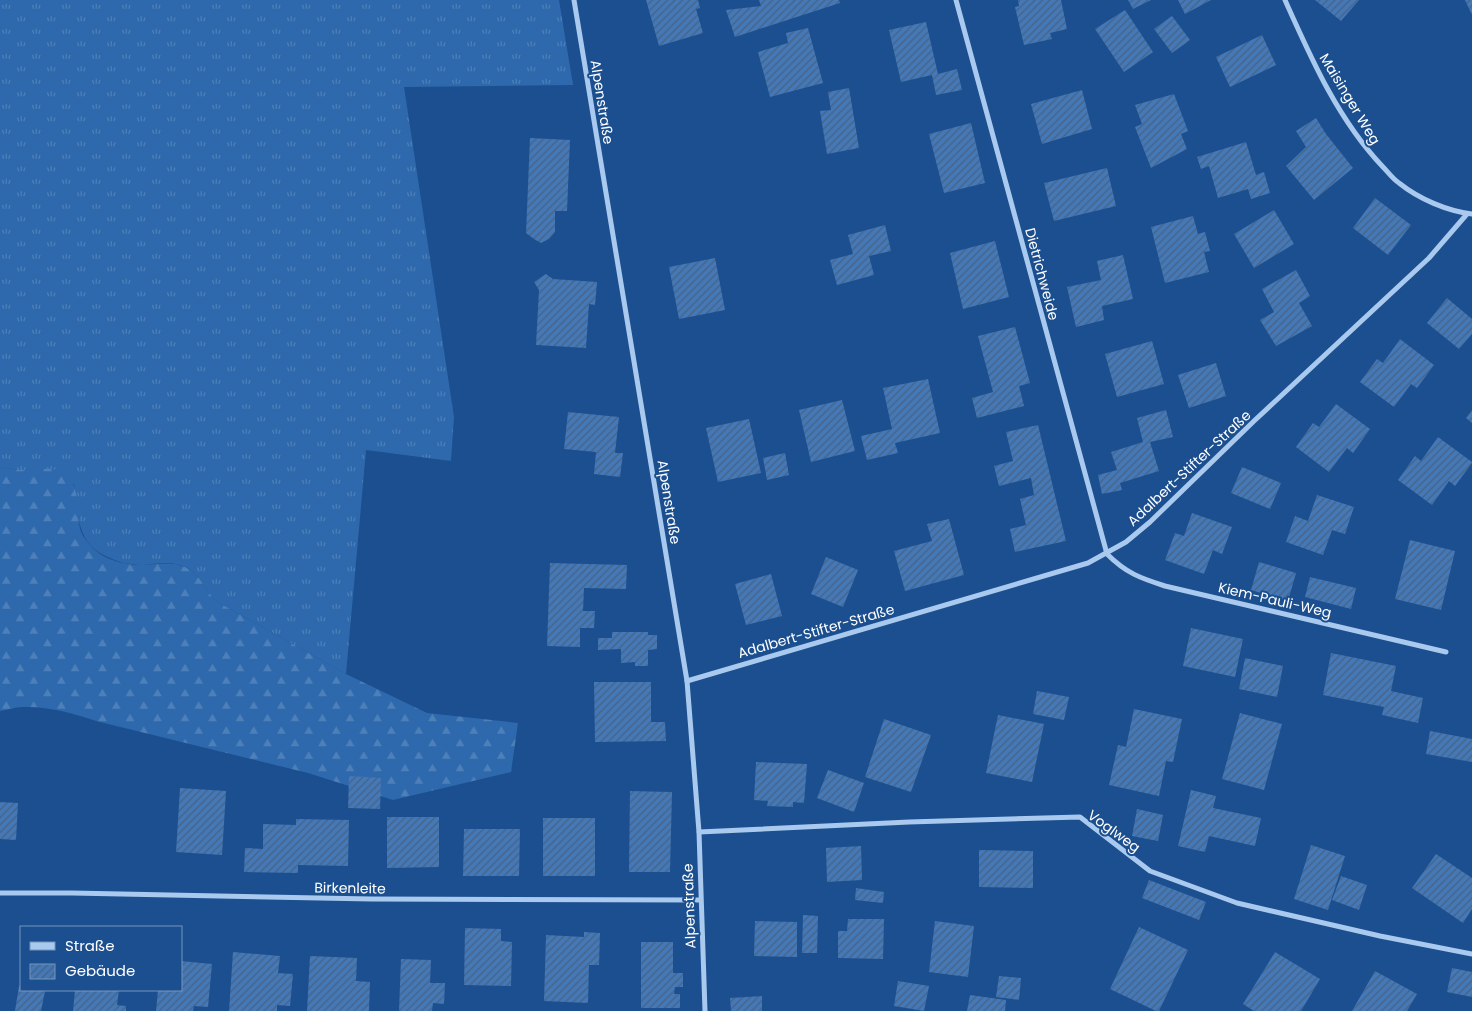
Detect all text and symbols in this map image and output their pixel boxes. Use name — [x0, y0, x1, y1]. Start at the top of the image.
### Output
street label: Maisinger Weg — [1315, 49, 1385, 149]
street label: Alpenstraße — [585, 58, 619, 146]
street label: Dietrichweide — [1020, 226, 1064, 323]
street label: Adalbert-Stifter-Straße — [1123, 405, 1255, 531]
street label: Alpenstraße — [652, 458, 686, 546]
street label: Kiem-Pauli-Weg — [1216, 577, 1334, 623]
street label: Adalbert-Stifter-Straße — [735, 599, 897, 663]
street label: Voglweg — [1083, 805, 1145, 857]
street label: Alpenstraße — [678, 863, 700, 949]
street label: Birkenleite — [314, 877, 386, 899]
legend — [20, 926, 182, 991]
text: Straße — [65, 935, 115, 956]
text: Gebäude — [65, 960, 135, 981]

